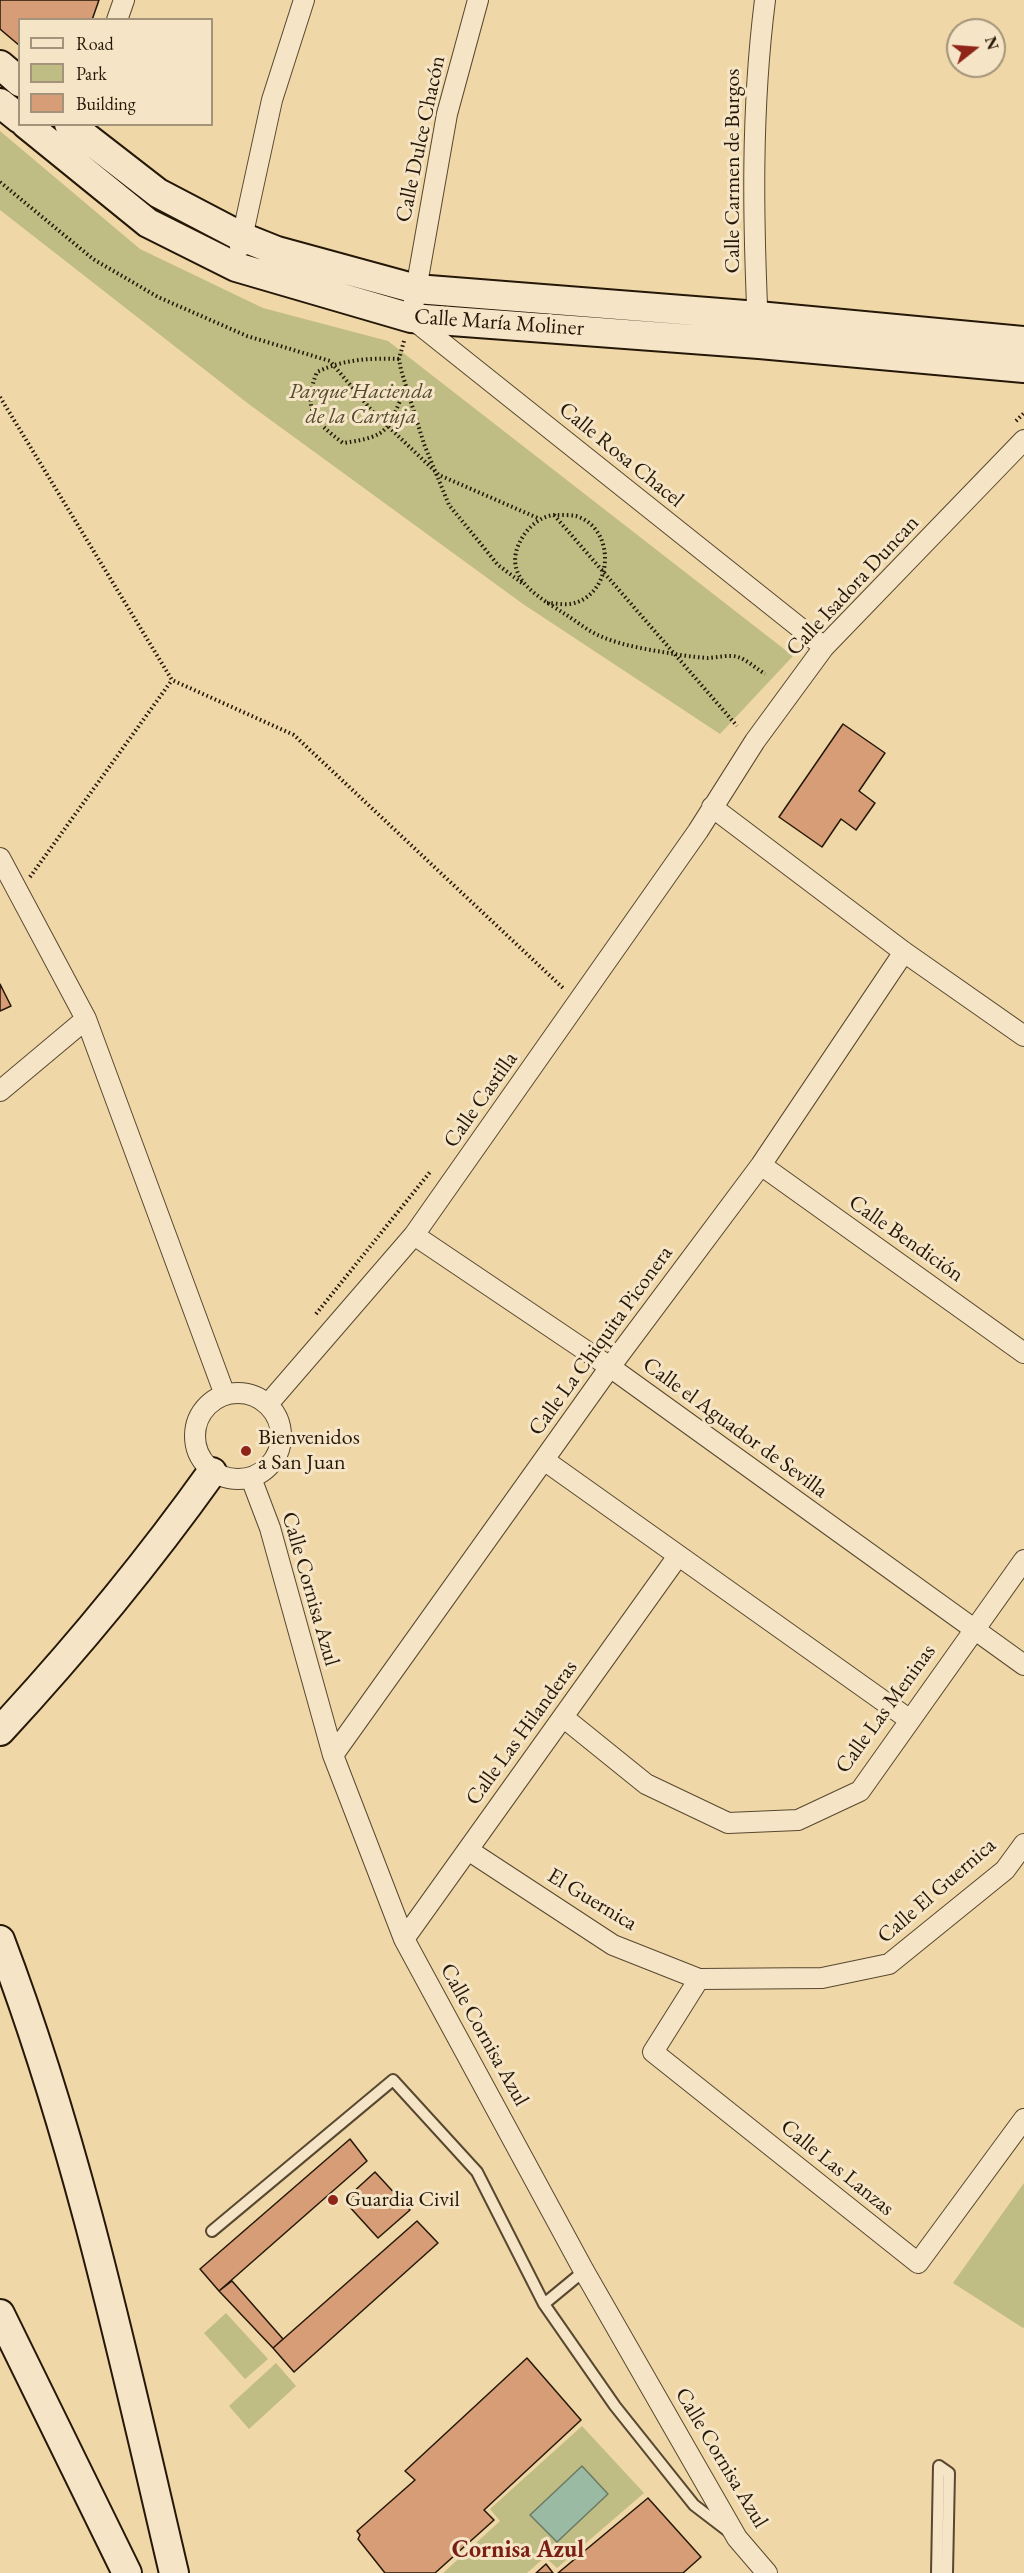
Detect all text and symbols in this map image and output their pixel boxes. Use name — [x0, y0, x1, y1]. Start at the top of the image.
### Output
legend — [18, 18, 213, 126]
north arrow — [946, 18, 1006, 78]
text: Road — [76, 32, 114, 55]
text: N — [980, 34, 1004, 52]
street label: Calle Dulce Chacón — [390, 53, 452, 225]
text: Park — [76, 62, 107, 85]
street label: Calle Carmen de Burgos — [720, 69, 746, 273]
text: Building — [76, 92, 136, 115]
street label: Calle María Moliner — [413, 304, 585, 342]
park label: Parque Hacienda de la Cartuja — [289, 379, 433, 430]
street label: Calle Rosa Chacel — [553, 397, 689, 513]
street label: Calle Isadora Duncan — [781, 510, 925, 662]
street label: Calle Castilla — [438, 1047, 524, 1153]
street label: Calle Bendición — [843, 1190, 969, 1288]
street label: Calle La Chiquita Piconera — [523, 1241, 679, 1441]
street label: Calle el Aguador de Sevilla — [637, 1352, 833, 1504]
place label: Bienvenidos a San Juan — [258, 1425, 360, 1476]
marker: Bienvenidos a San Juan — [239, 1444, 253, 1458]
street label: Calle Cornisa Azul — [275, 1509, 345, 1669]
street label: Calle Las Meninas — [830, 1639, 942, 1779]
street label: Calle Las Hilanderas — [461, 1655, 583, 1811]
street label: Calle El Guernica — [872, 1832, 1002, 1950]
street label: El Guernica — [542, 1863, 642, 1937]
street label: Calle Cornisa Azul — [434, 1959, 534, 2111]
street label: Calle Las Lanzas — [775, 2114, 899, 2222]
place label: Guardia Civil — [345, 2187, 460, 2213]
marker: Guardia Civil — [326, 2193, 340, 2207]
street label: Calle Cornisa Azul — [669, 2383, 773, 2533]
district label: Cornisa Azul — [452, 2536, 584, 2564]

